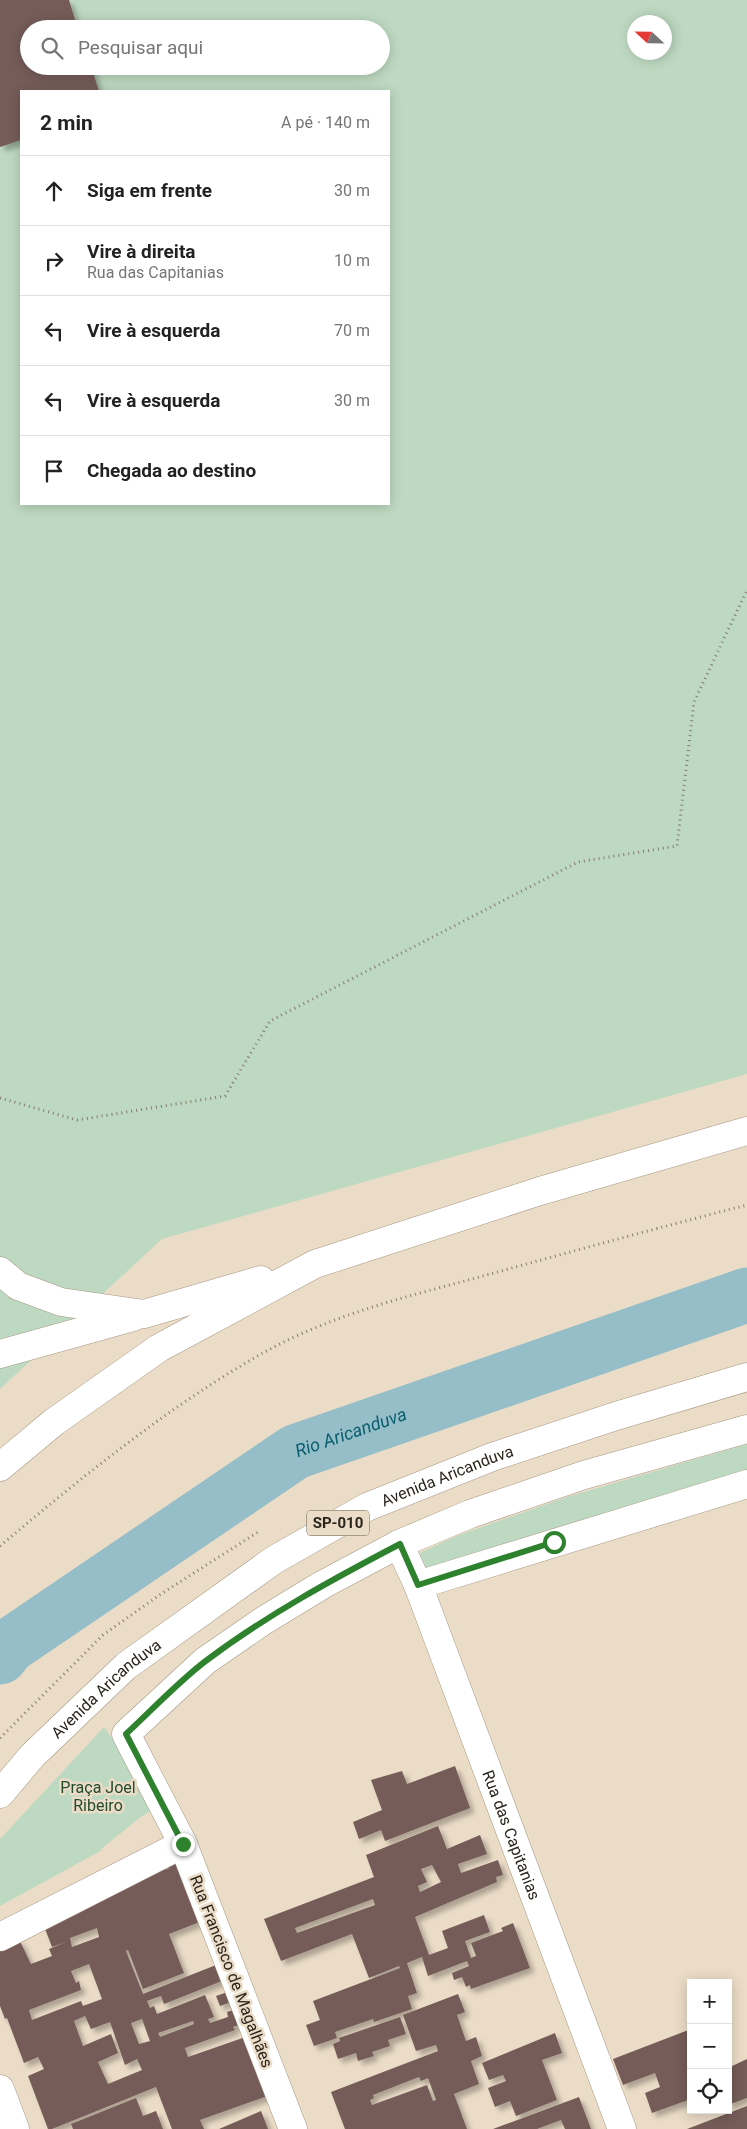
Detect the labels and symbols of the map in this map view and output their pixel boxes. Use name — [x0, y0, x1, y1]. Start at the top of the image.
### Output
north arrow — [627, 15, 672, 60]
water label: Rio Aricanduva — [292, 1403, 409, 1461]
street label: Avenida Aricanduva — [378, 1442, 516, 1510]
road number: SP-010 — [307, 1510, 369, 1536]
route start — [543, 1531, 566, 1554]
street label: Avenida Aricanduva — [47, 1635, 165, 1742]
street label: Rua das Capitanias — [478, 1768, 544, 1902]
park label: Praça Joel Ribeiro — [60, 1778, 136, 1815]
route end — [172, 1833, 195, 1856]
street label: Rua Francisco de Magalhães — [186, 1872, 277, 2070]

